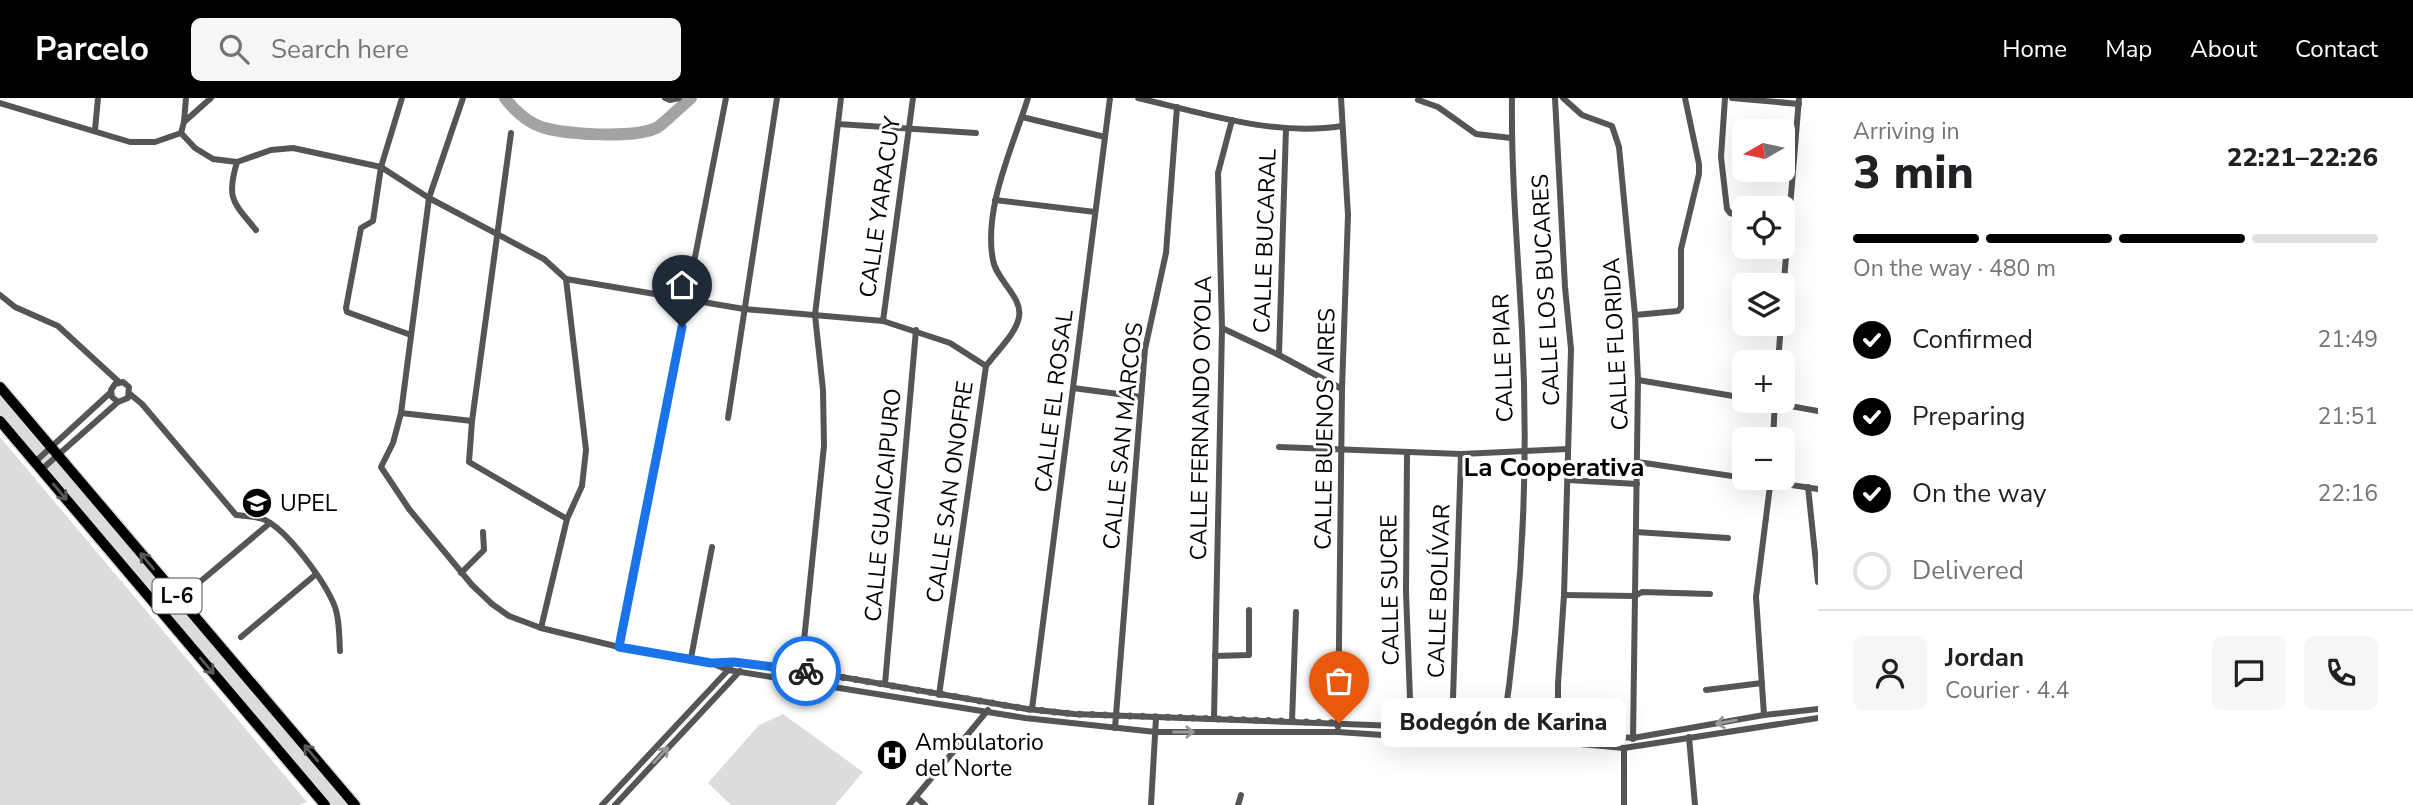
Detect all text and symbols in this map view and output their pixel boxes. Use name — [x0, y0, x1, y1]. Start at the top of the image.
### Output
search box — [191, 18, 681, 81]
text: Parcelo — [35, 27, 149, 72]
icon: search — [215, 30, 253, 68]
text: Search here — [271, 32, 409, 67]
text: Home — [2002, 33, 2067, 65]
text: Map — [2105, 33, 2152, 65]
text: About — [2190, 33, 2257, 65]
text: Contact — [2295, 33, 2378, 65]
street label: CALLE YARACUY — [852, 114, 908, 300]
text: Arriving in — [1853, 116, 1960, 147]
north arrow — [1732, 119, 1796, 182]
map controls — [1732, 119, 1795, 490]
text: 22:21–22:26 — [2227, 140, 2378, 175]
text: 3 min — [1853, 141, 1974, 204]
street label: CALLE BUCARAL — [1246, 148, 1284, 334]
street label: CALLE LOS BUCARES — [1524, 173, 1568, 407]
button: locate — [1732, 196, 1795, 259]
text: On the way · 480 m — [1853, 253, 2056, 284]
pin — [652, 255, 712, 327]
street label: CALLE FLORIDA — [1596, 257, 1636, 431]
icon: home — [663, 266, 701, 304]
button: layers — [1732, 273, 1795, 336]
street label: CALLE FERNANDO OYOLA — [1183, 275, 1219, 561]
street label: CALLE PIAR — [1485, 293, 1521, 423]
street label: CALLE EL ROSAL — [1027, 307, 1081, 494]
street label: CALLE BUENOS AIRES — [1307, 308, 1343, 550]
street label: CALLE SAN MARCOS — [1096, 321, 1150, 551]
icon: check — [1853, 321, 1891, 359]
text: Confirmed — [1912, 322, 2033, 357]
text: 21:49 — [2318, 324, 2378, 355]
button: + — [1732, 350, 1795, 413]
street label: CALLE SAN ONOFRE — [919, 379, 981, 605]
street label: CALLE GUAICAIPURO — [857, 387, 909, 623]
icon: check — [1853, 398, 1891, 436]
text: Preparing — [1912, 399, 2025, 434]
text: 21:51 — [2318, 401, 2378, 432]
button: − — [1732, 427, 1795, 490]
district label: La Cooperativa — [1464, 450, 1644, 485]
icon: check — [1853, 475, 1891, 513]
text: On the way — [1912, 476, 2046, 511]
text: 22:16 — [2318, 478, 2378, 509]
one-way arrow — [52, 483, 68, 501]
school or university icon: UPEL — [240, 486, 274, 520]
place label: UPEL — [280, 488, 338, 519]
street label: CALLE BOLÍVAR — [1420, 503, 1458, 679]
street label: CALLE SUCRE — [1373, 514, 1407, 666]
one-way arrow — [140, 552, 156, 570]
text: Delivered — [1912, 553, 2024, 588]
road number: L-6 — [152, 578, 202, 614]
courier — [771, 636, 841, 706]
button: person — [1853, 636, 1927, 710]
button: chat — [2212, 636, 2286, 710]
button: phone — [2304, 636, 2378, 710]
text: Jordan — [1945, 640, 2024, 675]
pin — [1309, 651, 1369, 723]
icon: bike — [787, 652, 825, 690]
one-way arrow — [199, 656, 215, 674]
icon: bag — [1320, 662, 1358, 700]
text: Courier · 4.4 — [1945, 675, 2069, 706]
callout: Bodegón de Karina — [1381, 698, 1626, 748]
text: Bodegón de Karina — [1400, 707, 1607, 738]
one-way arrow — [1715, 716, 1738, 729]
one-way arrow — [1172, 725, 1195, 739]
place label: Ambulatorio del Norte — [915, 727, 1044, 784]
hospital icon: Ambulatorio del Norte — [875, 738, 909, 772]
one-way arrow — [303, 744, 319, 762]
one-way arrow — [653, 747, 670, 764]

